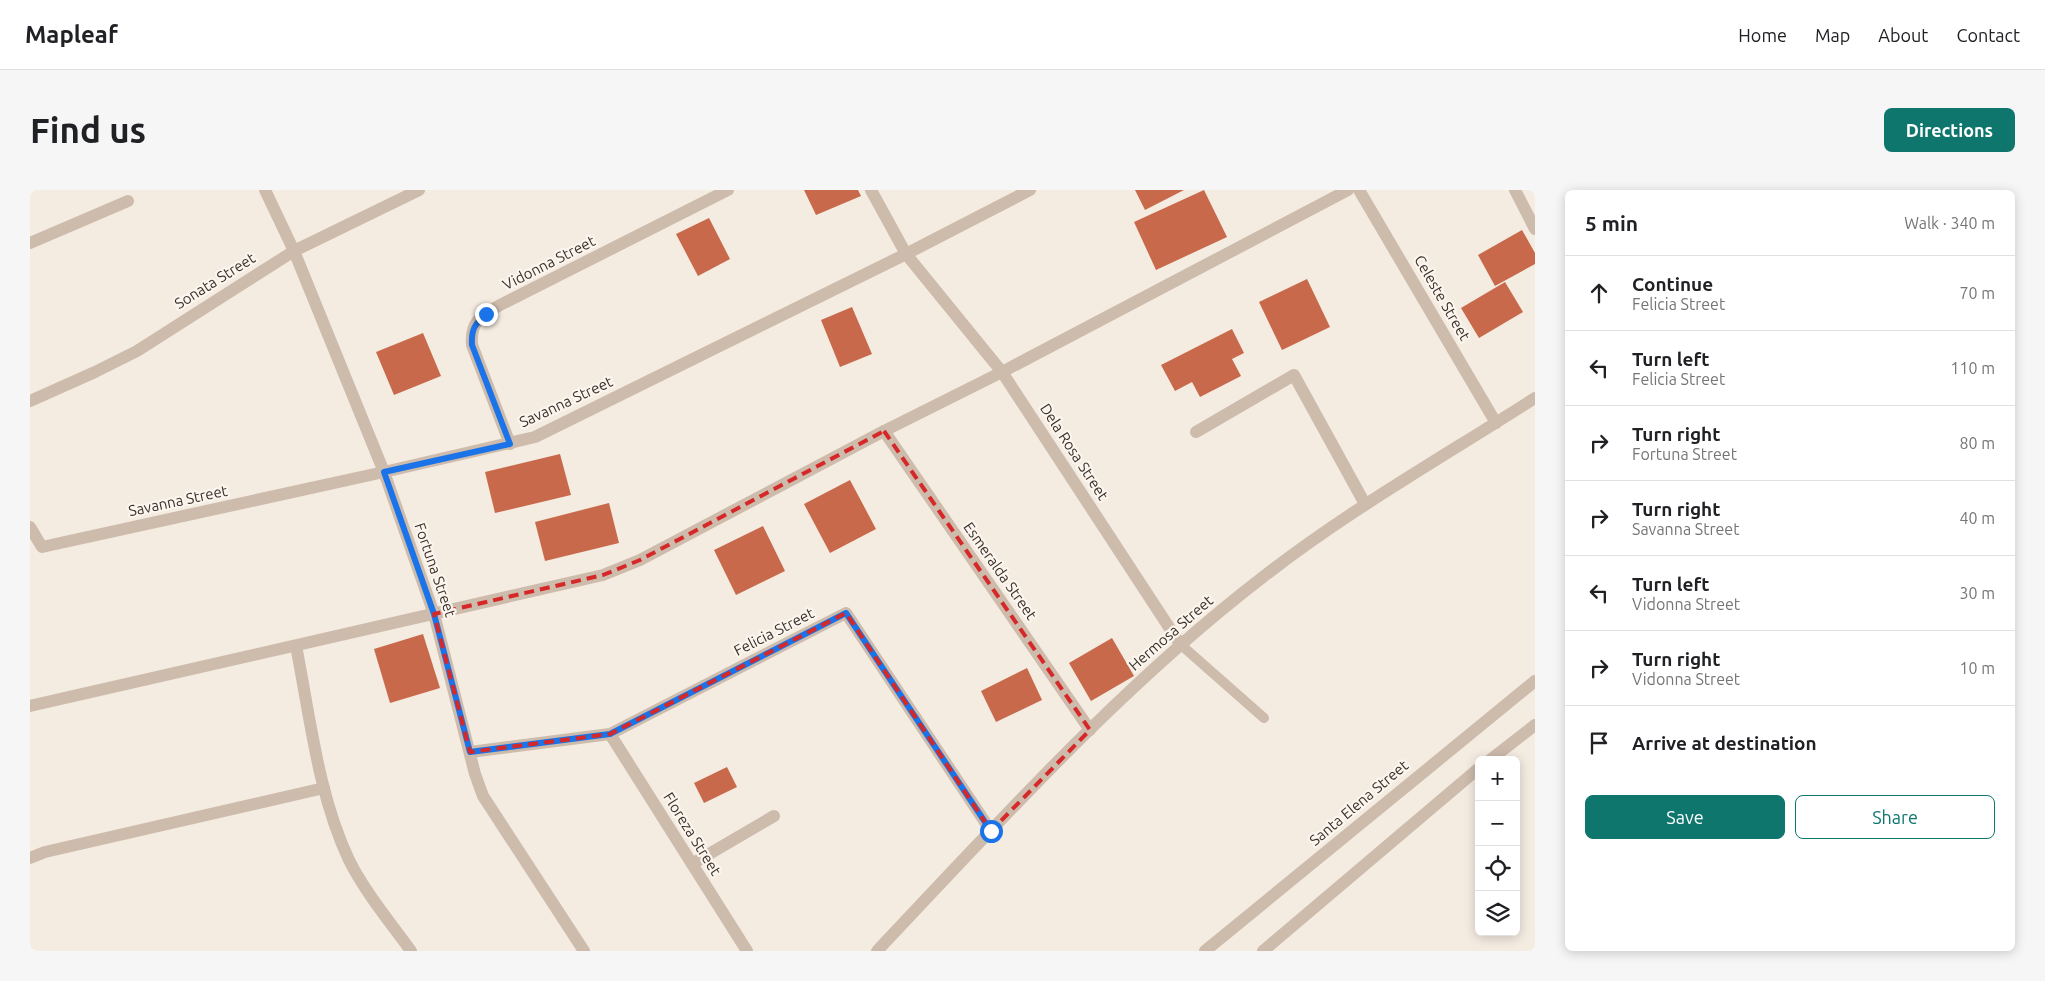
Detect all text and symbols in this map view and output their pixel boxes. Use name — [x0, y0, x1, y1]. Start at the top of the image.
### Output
text: Mapleaf — [25, 21, 118, 48]
text: Home — [1738, 25, 1787, 45]
text: Map — [1815, 25, 1850, 45]
text: About — [1878, 25, 1928, 45]
text: Contact — [1956, 25, 2020, 45]
button: Directions — [1884, 108, 2015, 152]
text: Find us — [30, 110, 146, 150]
text: 5 min — [1585, 211, 1638, 235]
text: Walk · 340 m — [1904, 214, 1995, 232]
street label: Vidonna Street — [500, 232, 598, 293]
street label: Sonata Street — [171, 249, 258, 312]
street label: Celeste Street — [1411, 252, 1474, 343]
text: Continue — [1632, 273, 1713, 295]
icon: ahead — [1585, 279, 1613, 307]
text: 70 m — [1959, 284, 1995, 302]
text: Felicia Street — [1632, 295, 1725, 313]
route end — [475, 303, 498, 326]
text: Turn left — [1632, 348, 1710, 370]
icon: left — [1585, 354, 1613, 382]
text: 110 m — [1950, 359, 1995, 377]
text: Felicia Street — [1632, 370, 1725, 388]
street label: Savanna Street — [517, 373, 615, 431]
street label: Dela Rosa Street — [1037, 400, 1112, 503]
text: Turn right — [1632, 423, 1720, 445]
icon: right — [1585, 429, 1613, 457]
text: 80 m — [1959, 434, 1995, 452]
text: Fortuna Street — [1632, 445, 1737, 463]
street label: Savanna Street — [127, 482, 229, 519]
text: Turn right — [1632, 498, 1720, 520]
icon: right — [1585, 504, 1613, 532]
text: 40 m — [1959, 509, 1995, 527]
street label: Esmeralda Street — [960, 519, 1040, 623]
text: Savanna Street — [1632, 520, 1739, 538]
street label: Fortuna Street — [411, 521, 460, 619]
text: Turn left — [1632, 573, 1710, 595]
icon: left — [1585, 579, 1613, 607]
text: 30 m — [1959, 584, 1995, 602]
street label: Hermosa Street — [1125, 591, 1216, 674]
text: Vidonna Street — [1632, 595, 1740, 613]
street label: Felicia Street — [731, 604, 817, 659]
text: Turn right — [1632, 648, 1720, 670]
icon: right — [1585, 654, 1613, 682]
text: 10 m — [1959, 659, 1995, 677]
text: Vidonna Street — [1632, 670, 1740, 688]
icon: arrive — [1585, 729, 1613, 757]
text: Arrive at destination — [1632, 732, 1817, 754]
street label: Santa Elena Street — [1306, 756, 1411, 849]
map controls — [1475, 756, 1520, 936]
button: + — [1475, 756, 1520, 801]
street label: Floreza Street — [660, 789, 725, 878]
button: Save — [1585, 795, 1785, 839]
button: Share — [1795, 795, 1995, 839]
button: − — [1475, 801, 1520, 846]
route start — [980, 820, 1003, 843]
button: locate — [1475, 846, 1520, 891]
button: layers — [1475, 891, 1520, 936]

